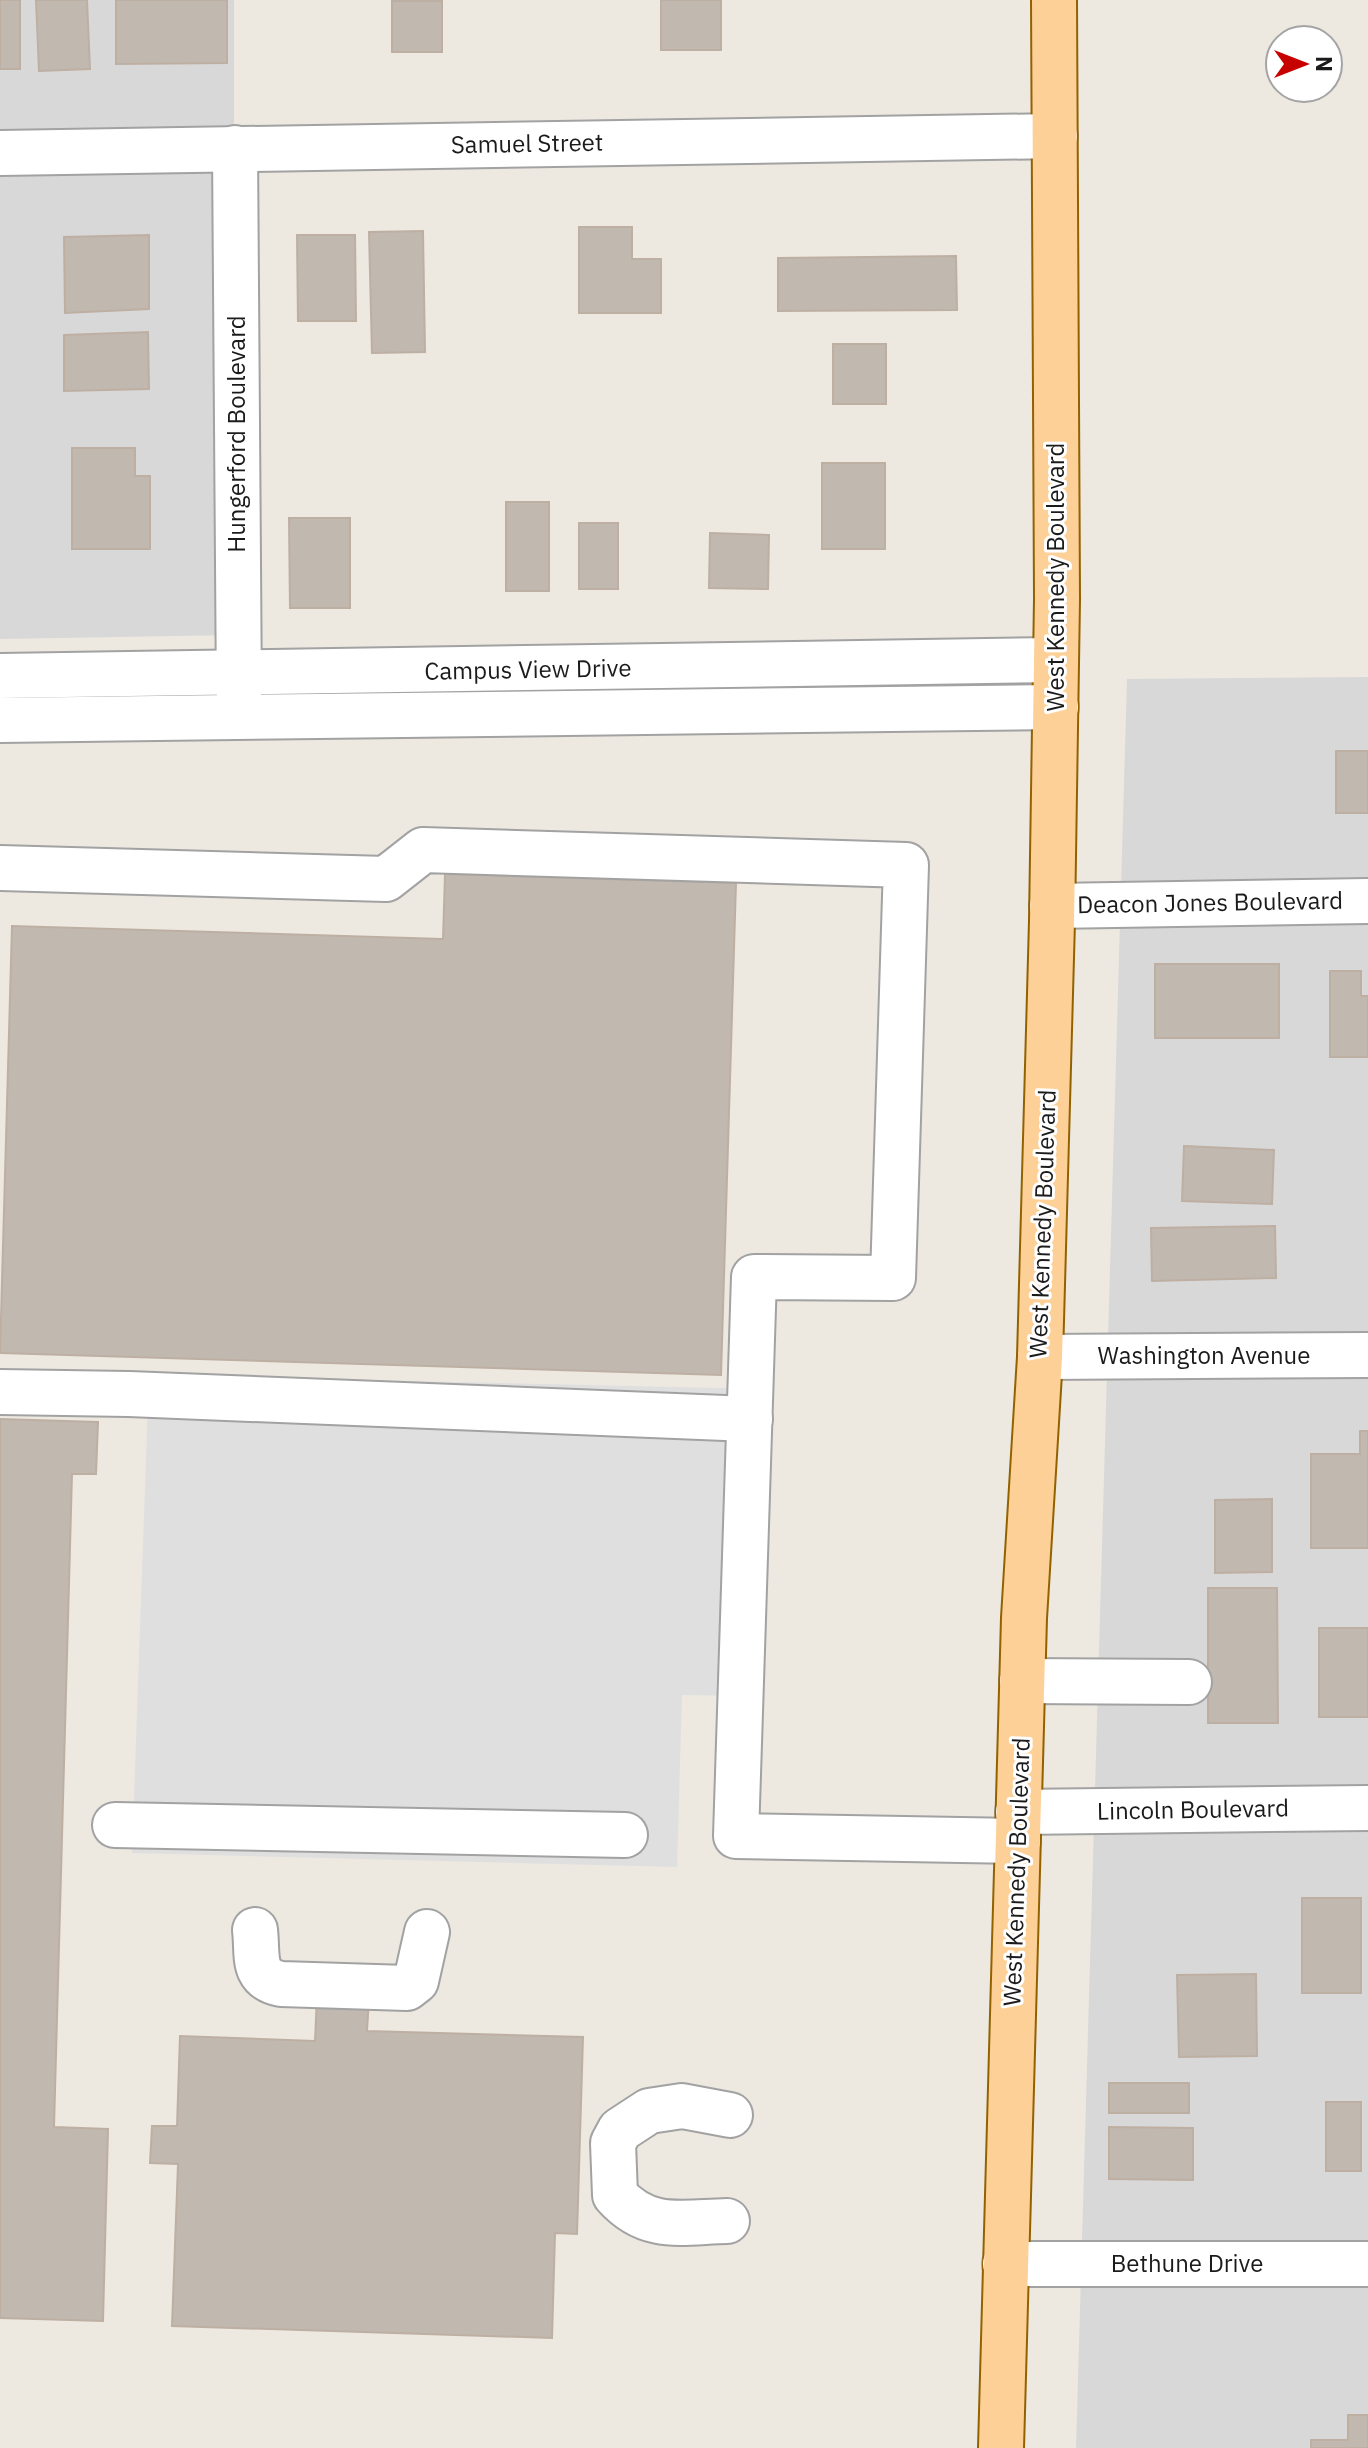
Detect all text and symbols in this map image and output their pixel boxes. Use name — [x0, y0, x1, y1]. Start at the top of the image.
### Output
north arrow — [1264, 24, 1344, 104]
text: N — [1310, 56, 1339, 72]
street label: Samuel Street — [450, 126, 604, 160]
street label: Hungerford Boulevard — [220, 315, 252, 553]
street label: West Kennedy Boulevard — [1039, 443, 1071, 711]
street label: Campus View Drive — [424, 651, 632, 687]
street label: Deacon Jones Boulevard — [1077, 884, 1343, 920]
street label: West Kennedy Boulevard — [1021, 1089, 1063, 1359]
street label: Washington Avenue — [1098, 1339, 1310, 1371]
street label: West Kennedy Boulevard — [995, 1737, 1037, 2007]
street label: Lincoln Boulevard — [1097, 1791, 1289, 1827]
street label: Bethune Drive — [1111, 2247, 1263, 2279]

